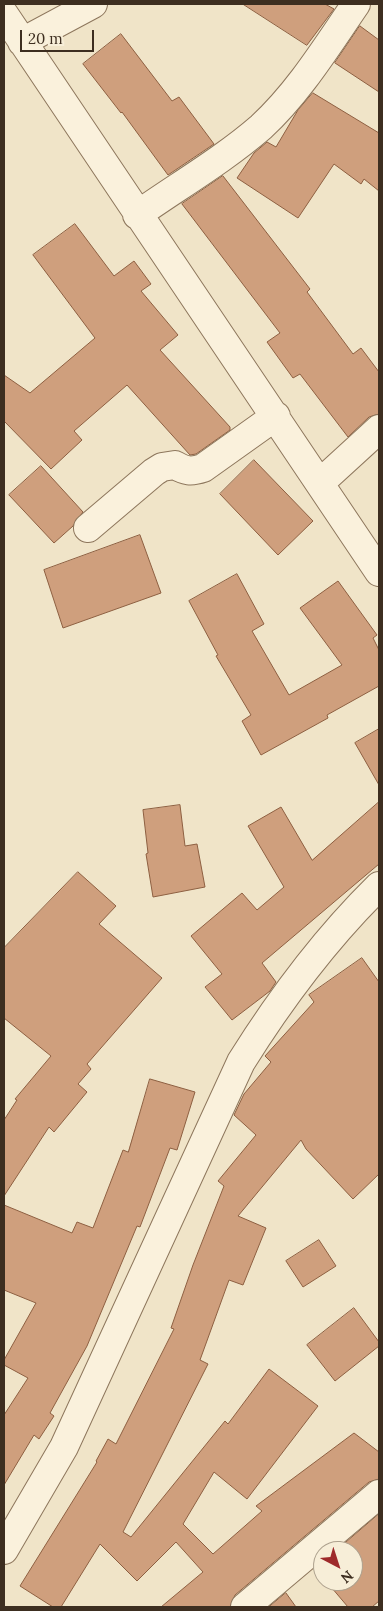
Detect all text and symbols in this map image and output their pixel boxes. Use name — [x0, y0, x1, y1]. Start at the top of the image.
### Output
scale bar — [22, 20, 96, 52]
text: 20 m — [28, 29, 63, 48]
north arrow — [313, 1541, 363, 1591]
text: N — [337, 1566, 357, 1587]

